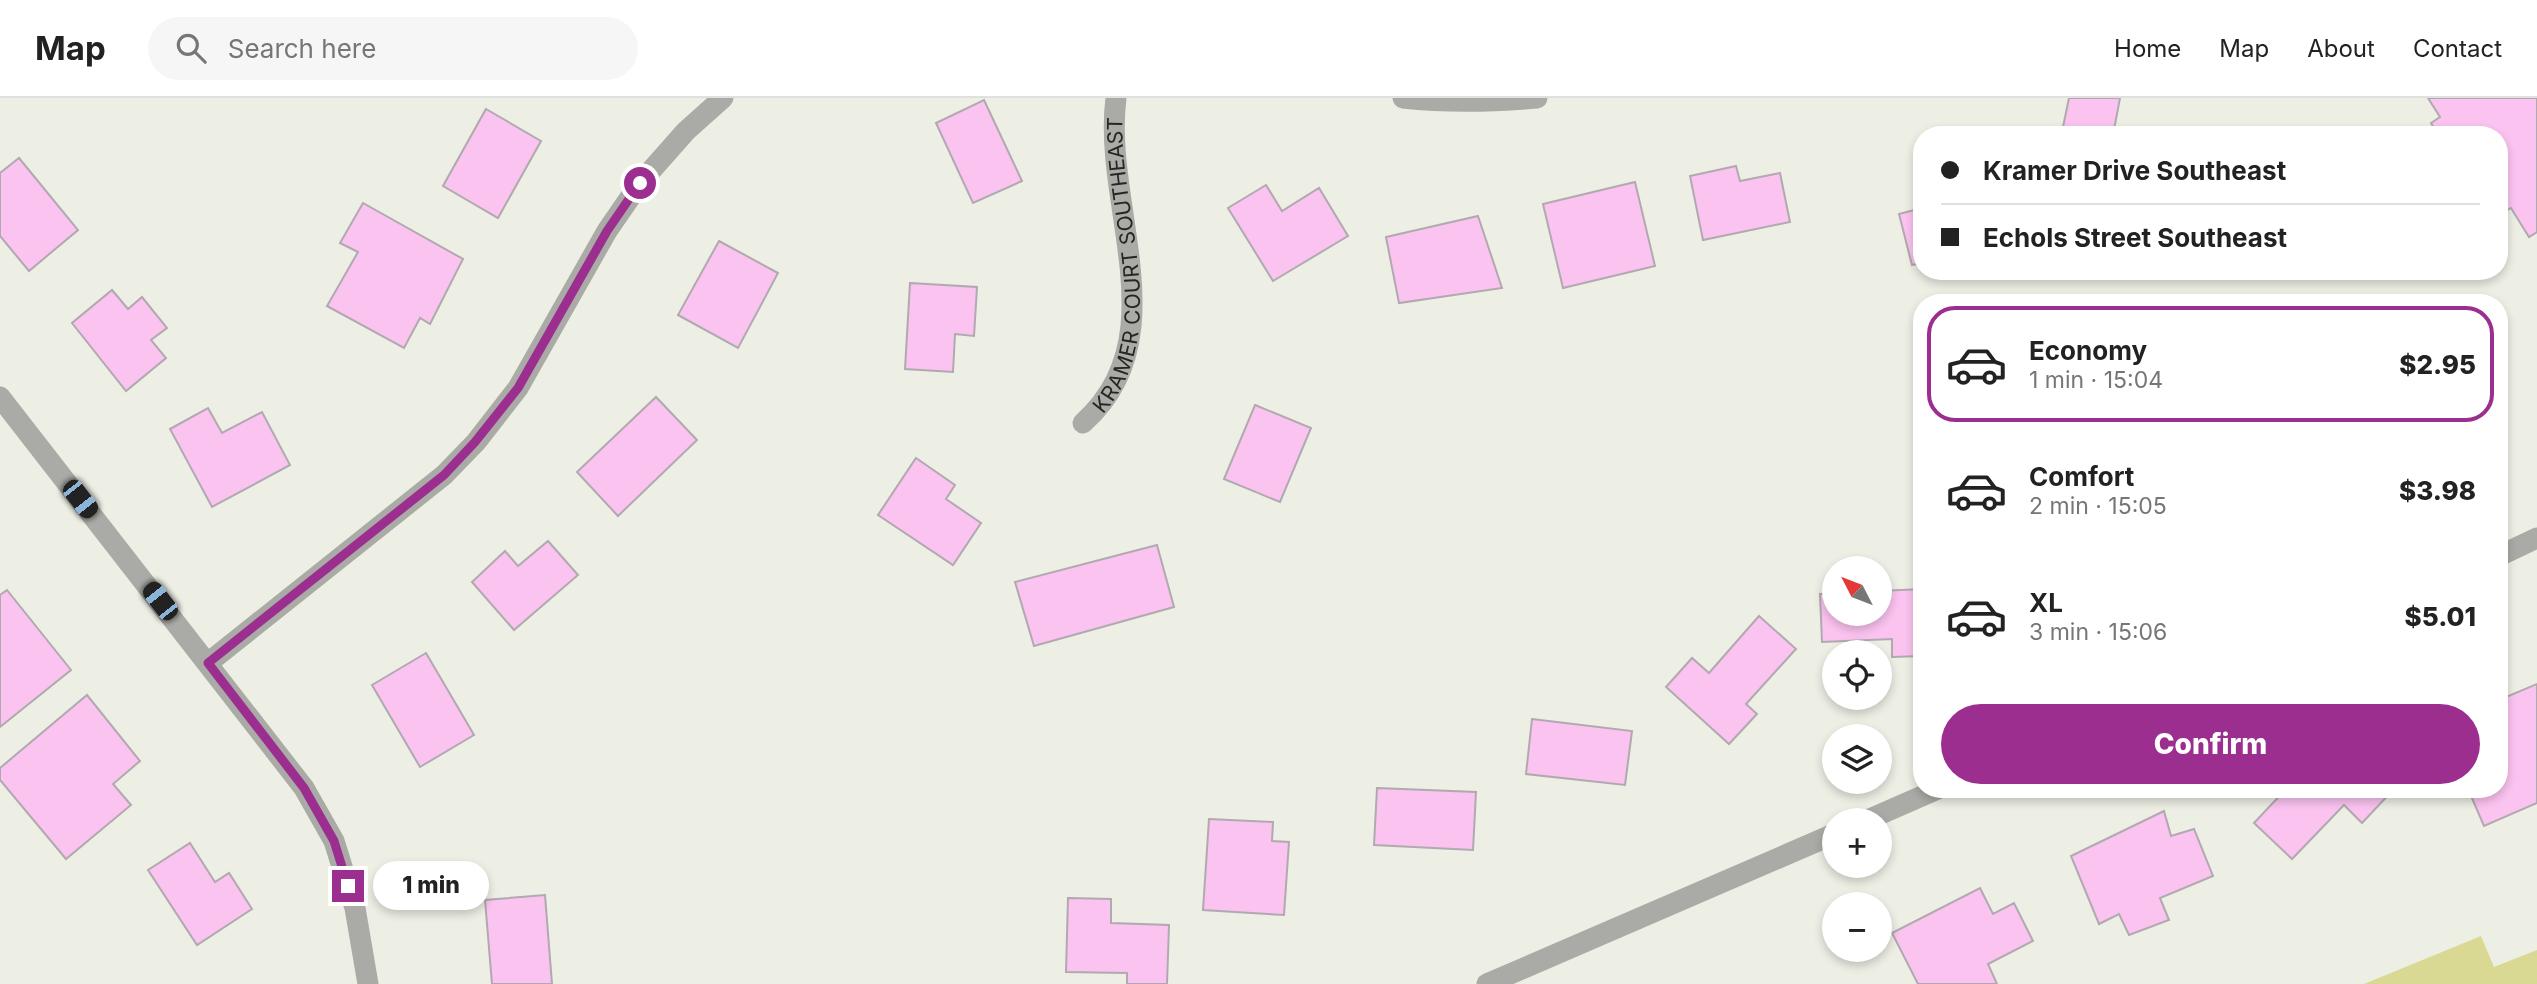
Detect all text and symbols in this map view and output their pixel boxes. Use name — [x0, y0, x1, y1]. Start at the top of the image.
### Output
search box — [148, 17, 638, 80]
text: Map — [35, 28, 106, 68]
icon: search — [172, 29, 210, 67]
text: Search here — [228, 33, 376, 64]
text: Home — [2114, 34, 2181, 63]
text: Map — [2219, 34, 2269, 63]
text: About — [2307, 34, 2375, 63]
text: Contact — [2413, 34, 2502, 63]
street label: KRAMER COURT SOUTHEAST — [1087, 117, 1145, 417]
text: Kramer Drive Southeast — [1983, 155, 2286, 186]
route start — [624, 167, 656, 199]
text: Echols Street Southeast — [1983, 222, 2287, 253]
icon: car — [1945, 333, 2008, 396]
text: Economy — [2029, 335, 2147, 366]
text: $2.95 — [2399, 349, 2476, 380]
text: 1 min · 15:04 — [2029, 366, 2163, 394]
icon: car — [1945, 459, 2008, 522]
text: Comfort — [2029, 461, 2134, 492]
text: $3.98 — [2399, 475, 2476, 506]
car — [59, 476, 102, 522]
text: 2 min · 15:05 — [2029, 492, 2167, 520]
north arrow — [1822, 556, 1892, 626]
map controls — [1822, 556, 1892, 962]
car — [139, 578, 182, 624]
icon: car — [1945, 585, 2008, 648]
text: XL — [2029, 587, 2063, 618]
text: $5.01 — [2405, 601, 2476, 632]
text: 3 min · 15:06 — [2029, 618, 2167, 646]
button: locate — [1822, 640, 1892, 710]
button: Confirm — [1941, 704, 2480, 784]
button: layers — [1822, 724, 1892, 794]
button: + — [1822, 808, 1892, 878]
callout: 1 min — [372, 862, 488, 910]
route end — [332, 870, 364, 902]
text: 1 min — [402, 871, 460, 899]
button: − — [1822, 892, 1892, 962]

